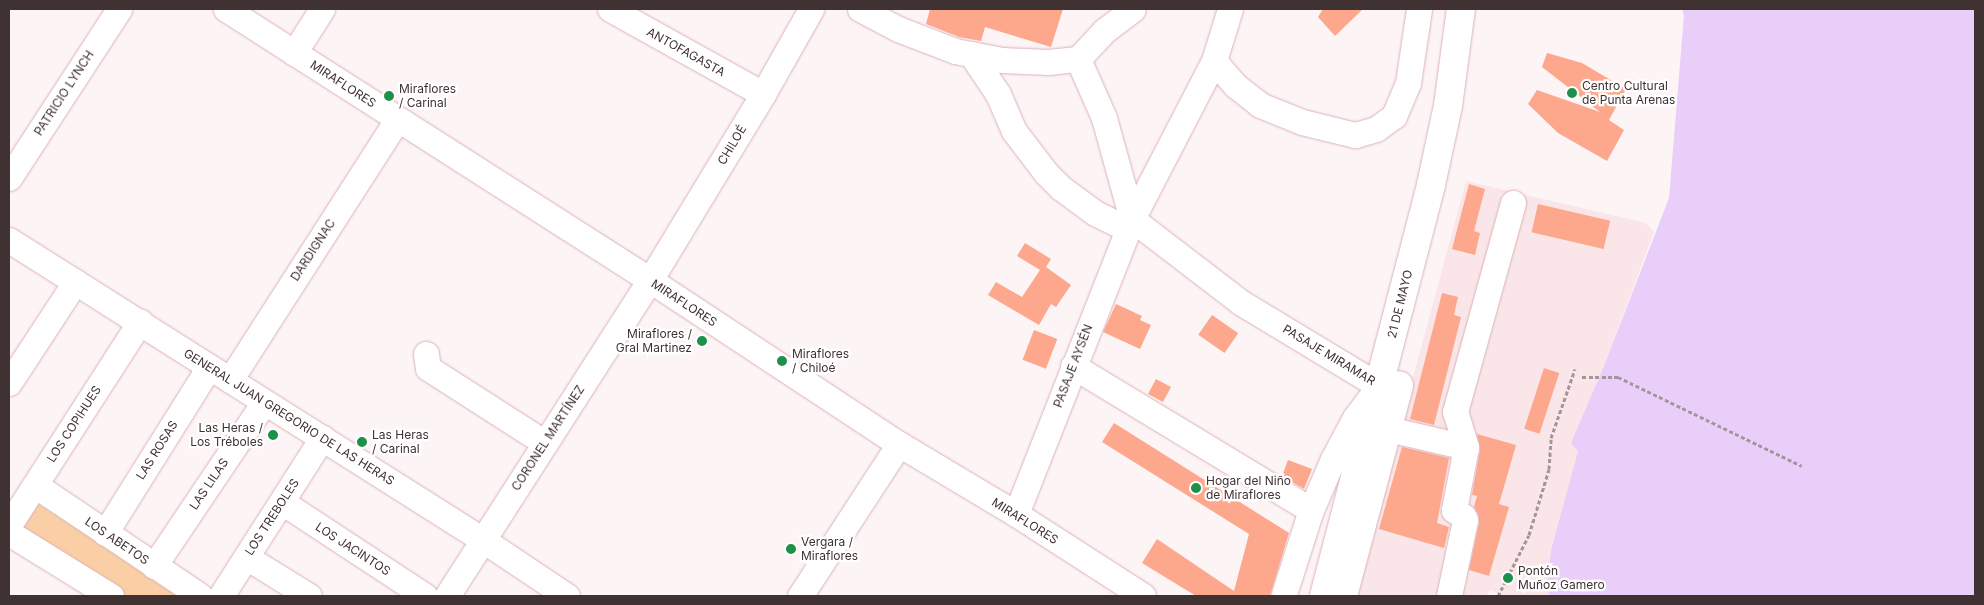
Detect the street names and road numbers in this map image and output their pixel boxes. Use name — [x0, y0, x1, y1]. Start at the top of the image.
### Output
street label: ANTOFAGASTA — [644, 25, 728, 79]
street label: PATRICIO LYNCH — [31, 48, 97, 138]
street label: MIRAFLORES — [307, 57, 379, 111]
street label: CHILOÉ — [715, 123, 749, 167]
street label: DARDIGNAC — [288, 216, 338, 284]
street label: 21 DE MAYO — [1385, 268, 1415, 340]
street label: MIRAFLORES — [648, 276, 720, 330]
street label: PASAJE AYSÉN — [1051, 322, 1095, 410]
street label: PASAJE MIRAMAR — [1280, 322, 1378, 388]
street label: GENERAL JUAN GREGORIO DE LAS HERAS — [181, 346, 397, 488]
street label: LOS COPIHUES — [44, 383, 104, 465]
street label: CORONEL MARTÍNEZ — [509, 383, 587, 493]
street label: LAS ROSAS — [133, 418, 181, 482]
street label: LAS LILAS — [187, 456, 231, 512]
street label: LOS TREBOLES — [242, 476, 302, 558]
street label: MIRAFLORES — [989, 495, 1061, 547]
street label: LOS ABETOS — [82, 514, 152, 568]
street label: LOS JACINTOS — [313, 519, 393, 579]

